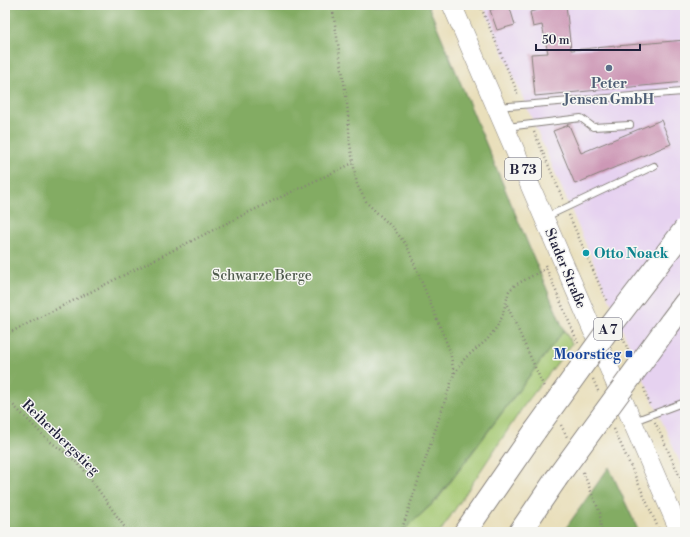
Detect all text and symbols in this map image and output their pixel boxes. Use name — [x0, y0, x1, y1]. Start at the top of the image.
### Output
scale bar — [536, 26, 640, 52]
text: 50 m — [542, 33, 570, 48]
marker: Peter Jensen GmbH — [604, 63, 614, 73]
place label: Peter Jensen GmbH — [562, 75, 654, 109]
road number: B 73 — [505, 158, 541, 180]
street label: Stader Straße — [540, 226, 590, 311]
place label: Otto Noack — [594, 245, 669, 263]
marker: Otto Noack — [581, 248, 591, 258]
park label: Schwarze Berge — [212, 267, 312, 285]
road number: A 7 — [594, 318, 622, 340]
place label: Moorstieg — [553, 346, 622, 364]
marker: Moorstieg — [624, 349, 634, 359]
street label: Reiherbergstieg — [18, 396, 103, 480]

